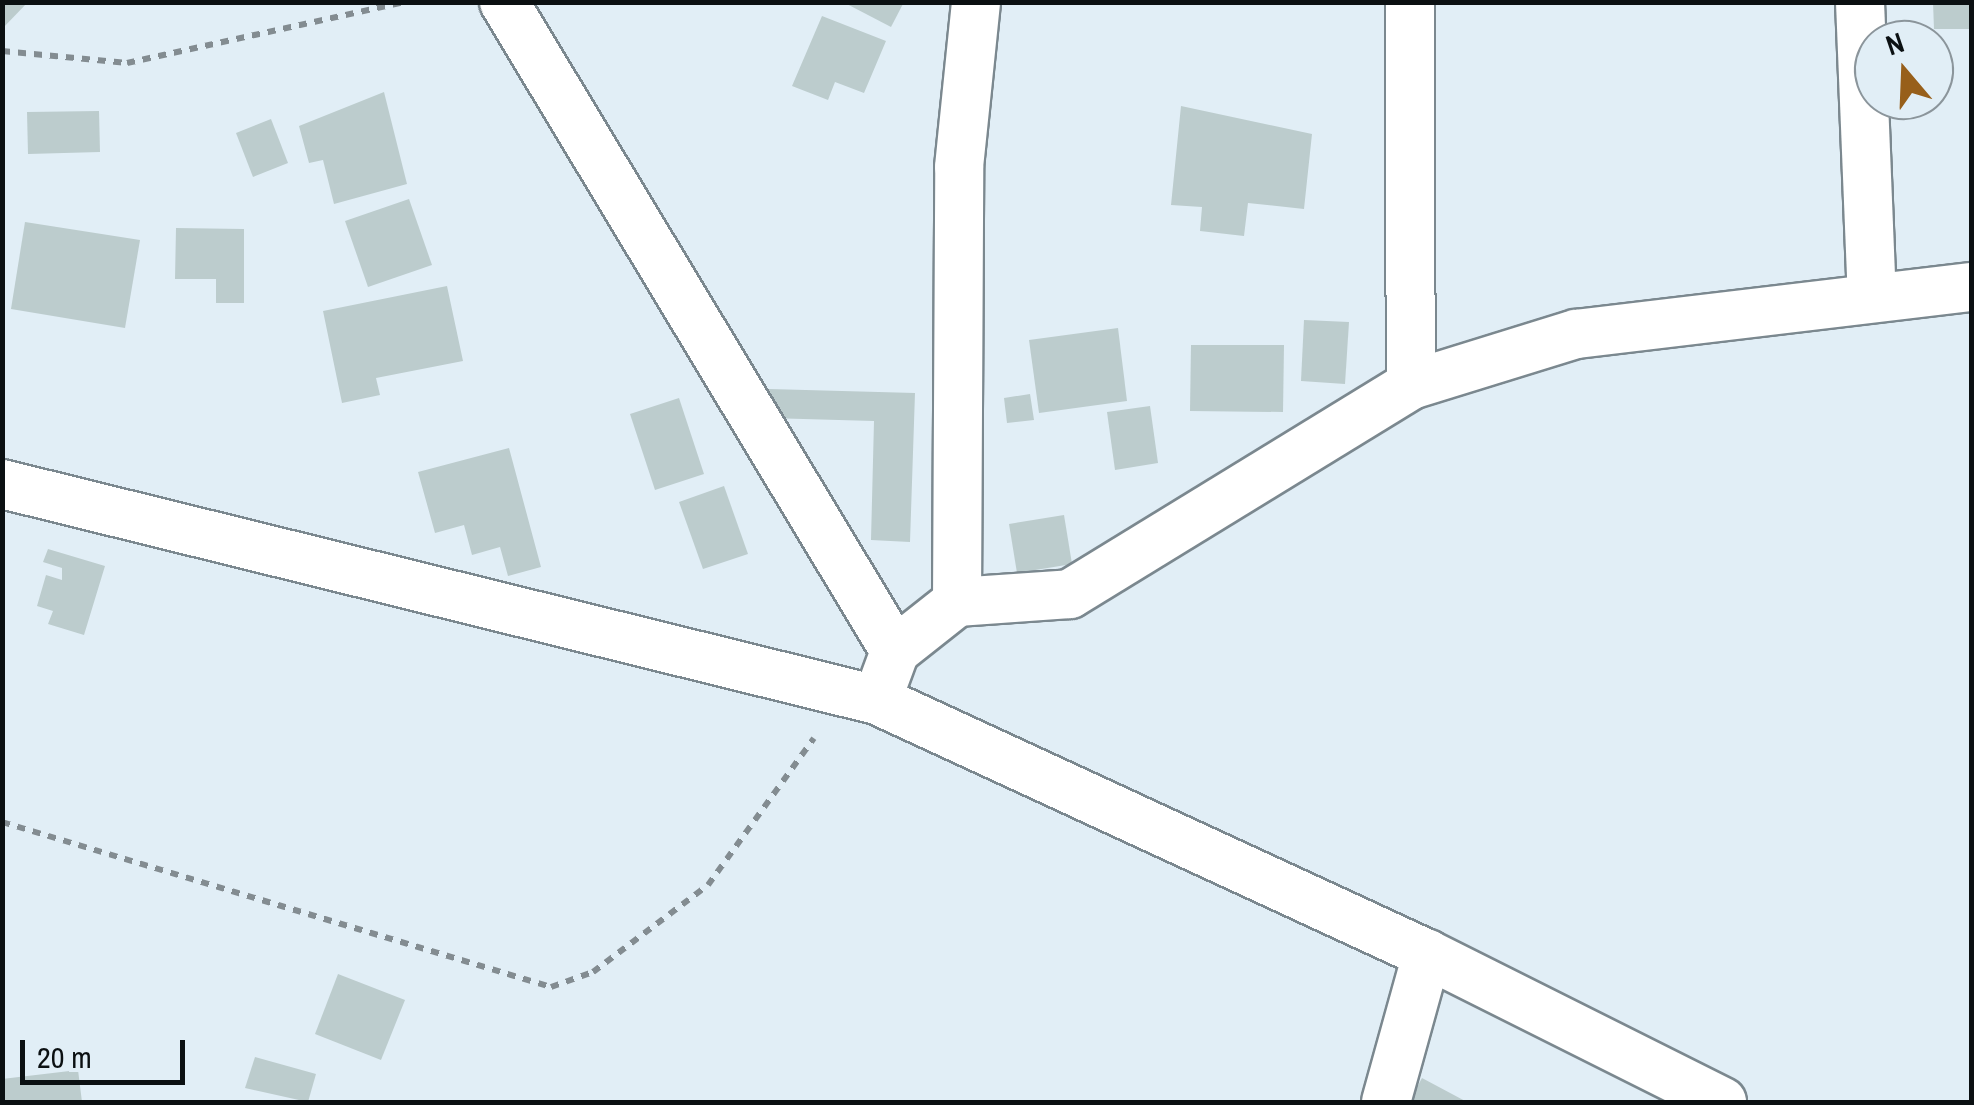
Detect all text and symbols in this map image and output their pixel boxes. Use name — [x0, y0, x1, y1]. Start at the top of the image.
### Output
north arrow — [1854, 20, 1954, 120]
text: N — [1881, 23, 1909, 64]
scale bar — [25, 1020, 190, 1082]
text: 20 m — [37, 1037, 92, 1077]

